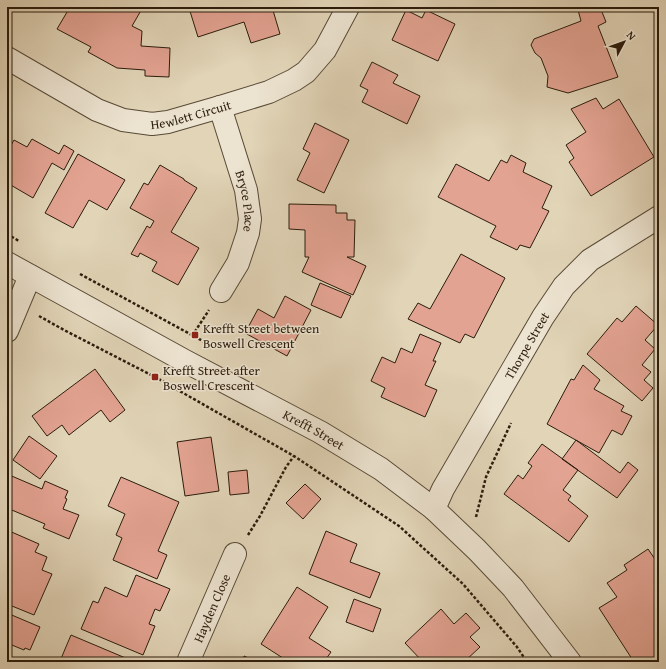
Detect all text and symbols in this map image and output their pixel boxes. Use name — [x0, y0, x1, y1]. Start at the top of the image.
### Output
north arrow — [604, 22, 644, 62]
text: N — [623, 27, 640, 44]
street label: Hewlett Circuit — [149, 95, 234, 134]
street label: Bryce Place — [231, 168, 260, 233]
street label: Thorpe Street — [499, 307, 554, 383]
place label: Krefft Street between Boswell Crescent — [203, 319, 320, 353]
marker: Krefft Street between Boswell Crescent — [190, 330, 200, 340]
place label: Krefft Street after Boswell Crescent — [163, 361, 260, 395]
marker: Krefft Street after Boswell Crescent — [150, 372, 160, 382]
street label: Krefft Street — [280, 405, 348, 454]
street label: Hayden Close — [188, 571, 235, 645]

